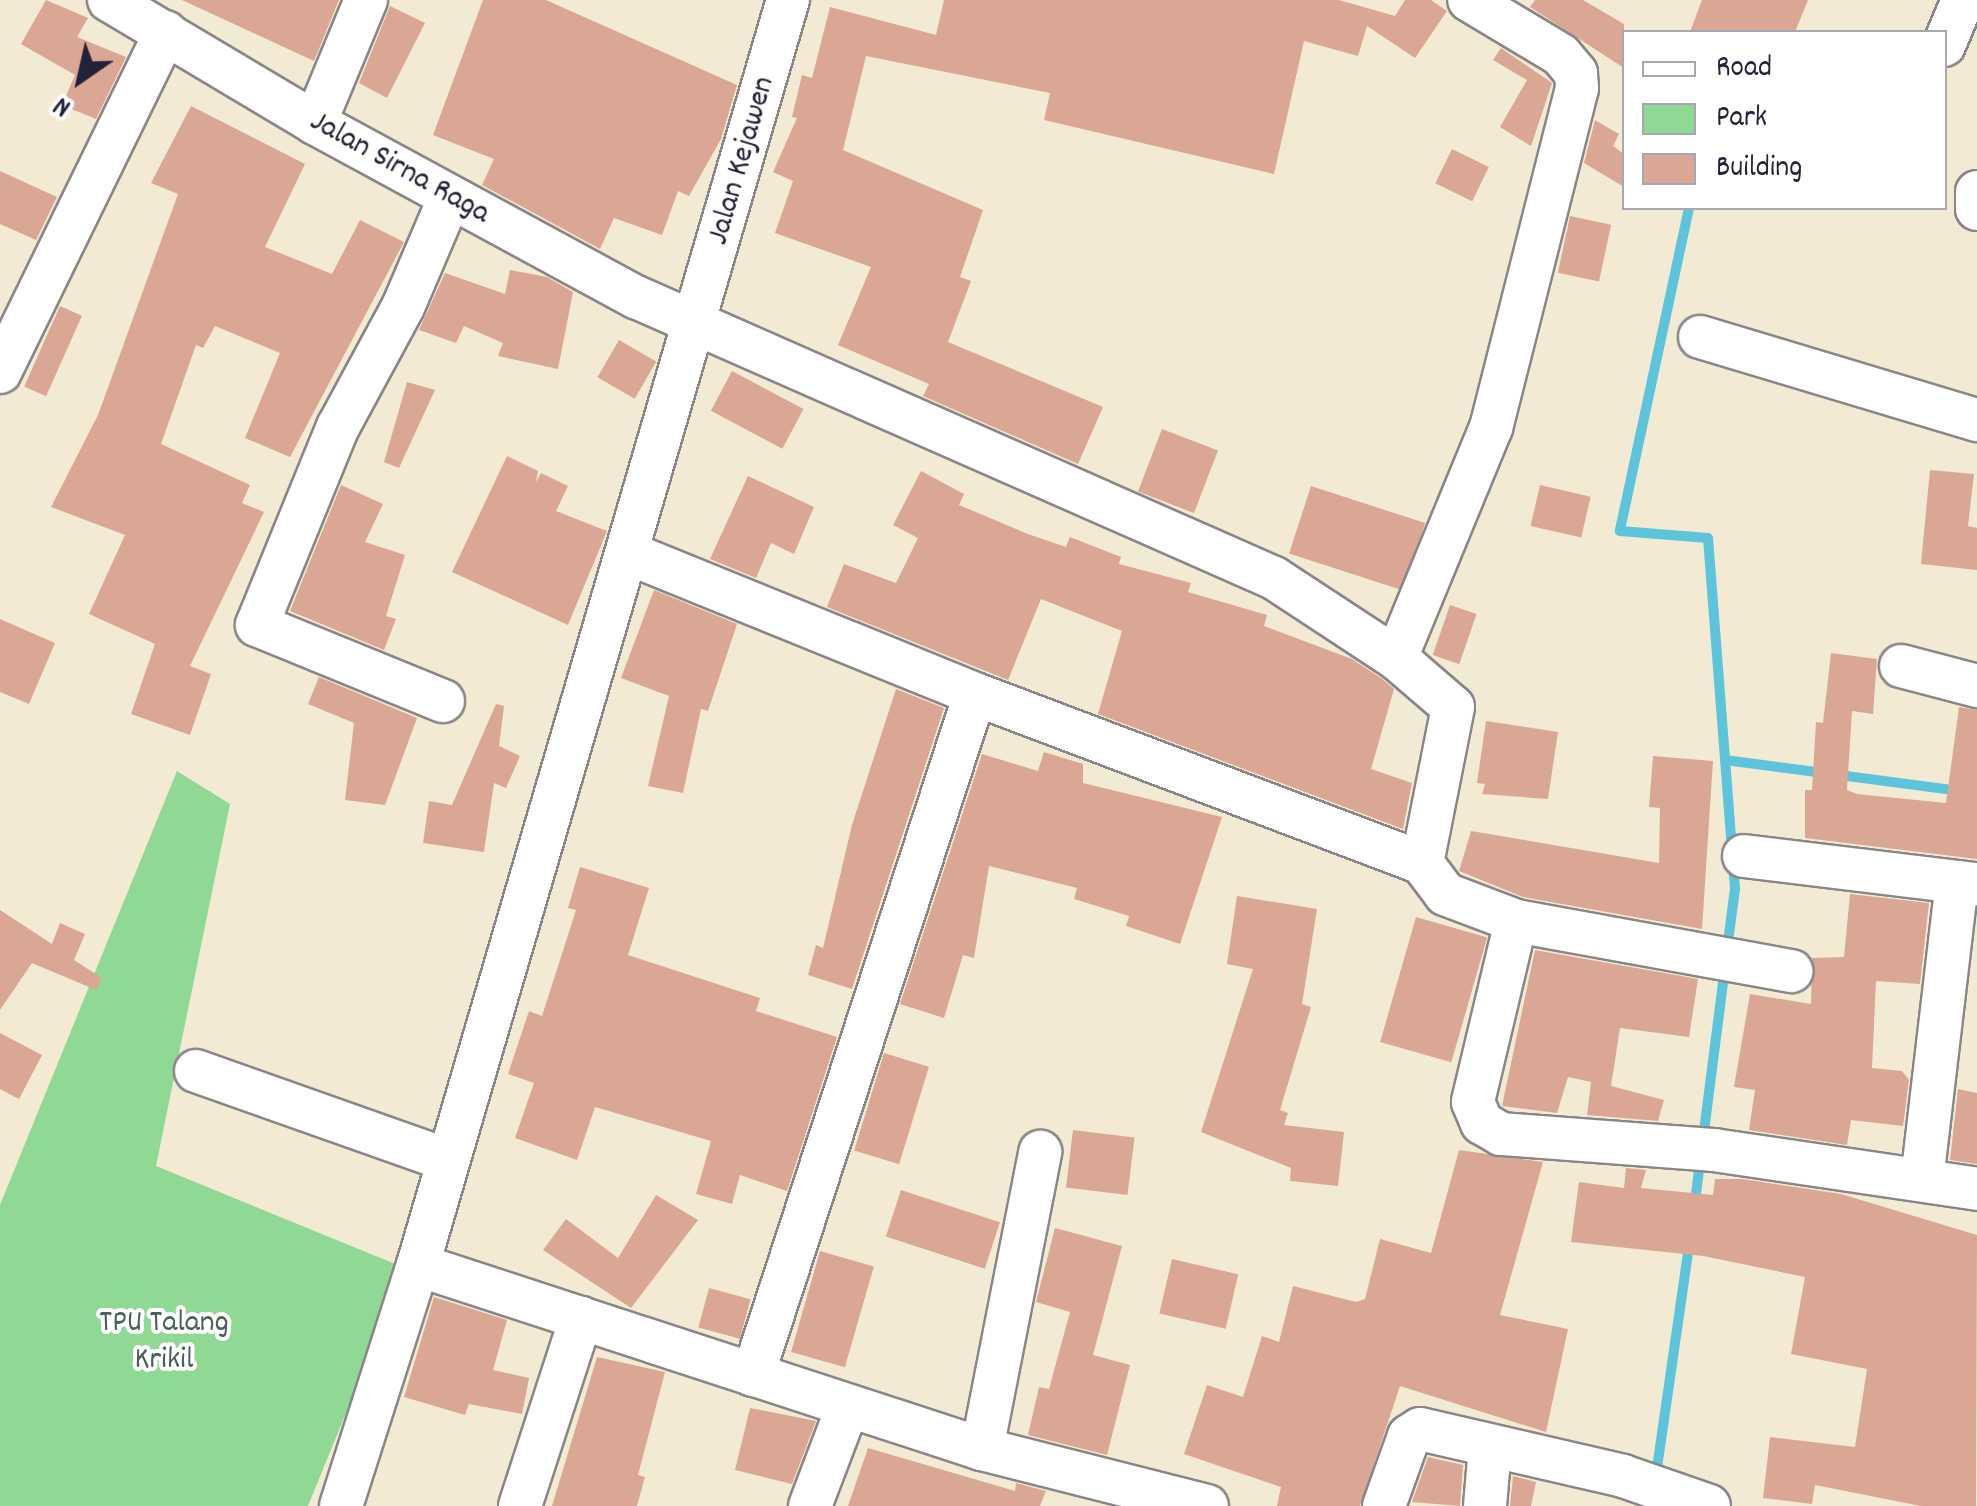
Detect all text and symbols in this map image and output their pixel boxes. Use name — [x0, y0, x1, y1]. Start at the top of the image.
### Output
north arrow — [30, 30, 130, 130]
legend — [1622, 30, 1947, 210]
text: Road — [1716, 48, 1772, 91]
street label: Jalan Kejawen — [701, 73, 785, 249]
text: N — [46, 84, 80, 125]
text: Park — [1716, 98, 1767, 141]
street label: Jalan Sirna Raga — [302, 104, 496, 234]
text: Building — [1716, 148, 1802, 191]
park label: TPU Talang Krikil — [99, 1306, 229, 1381]

